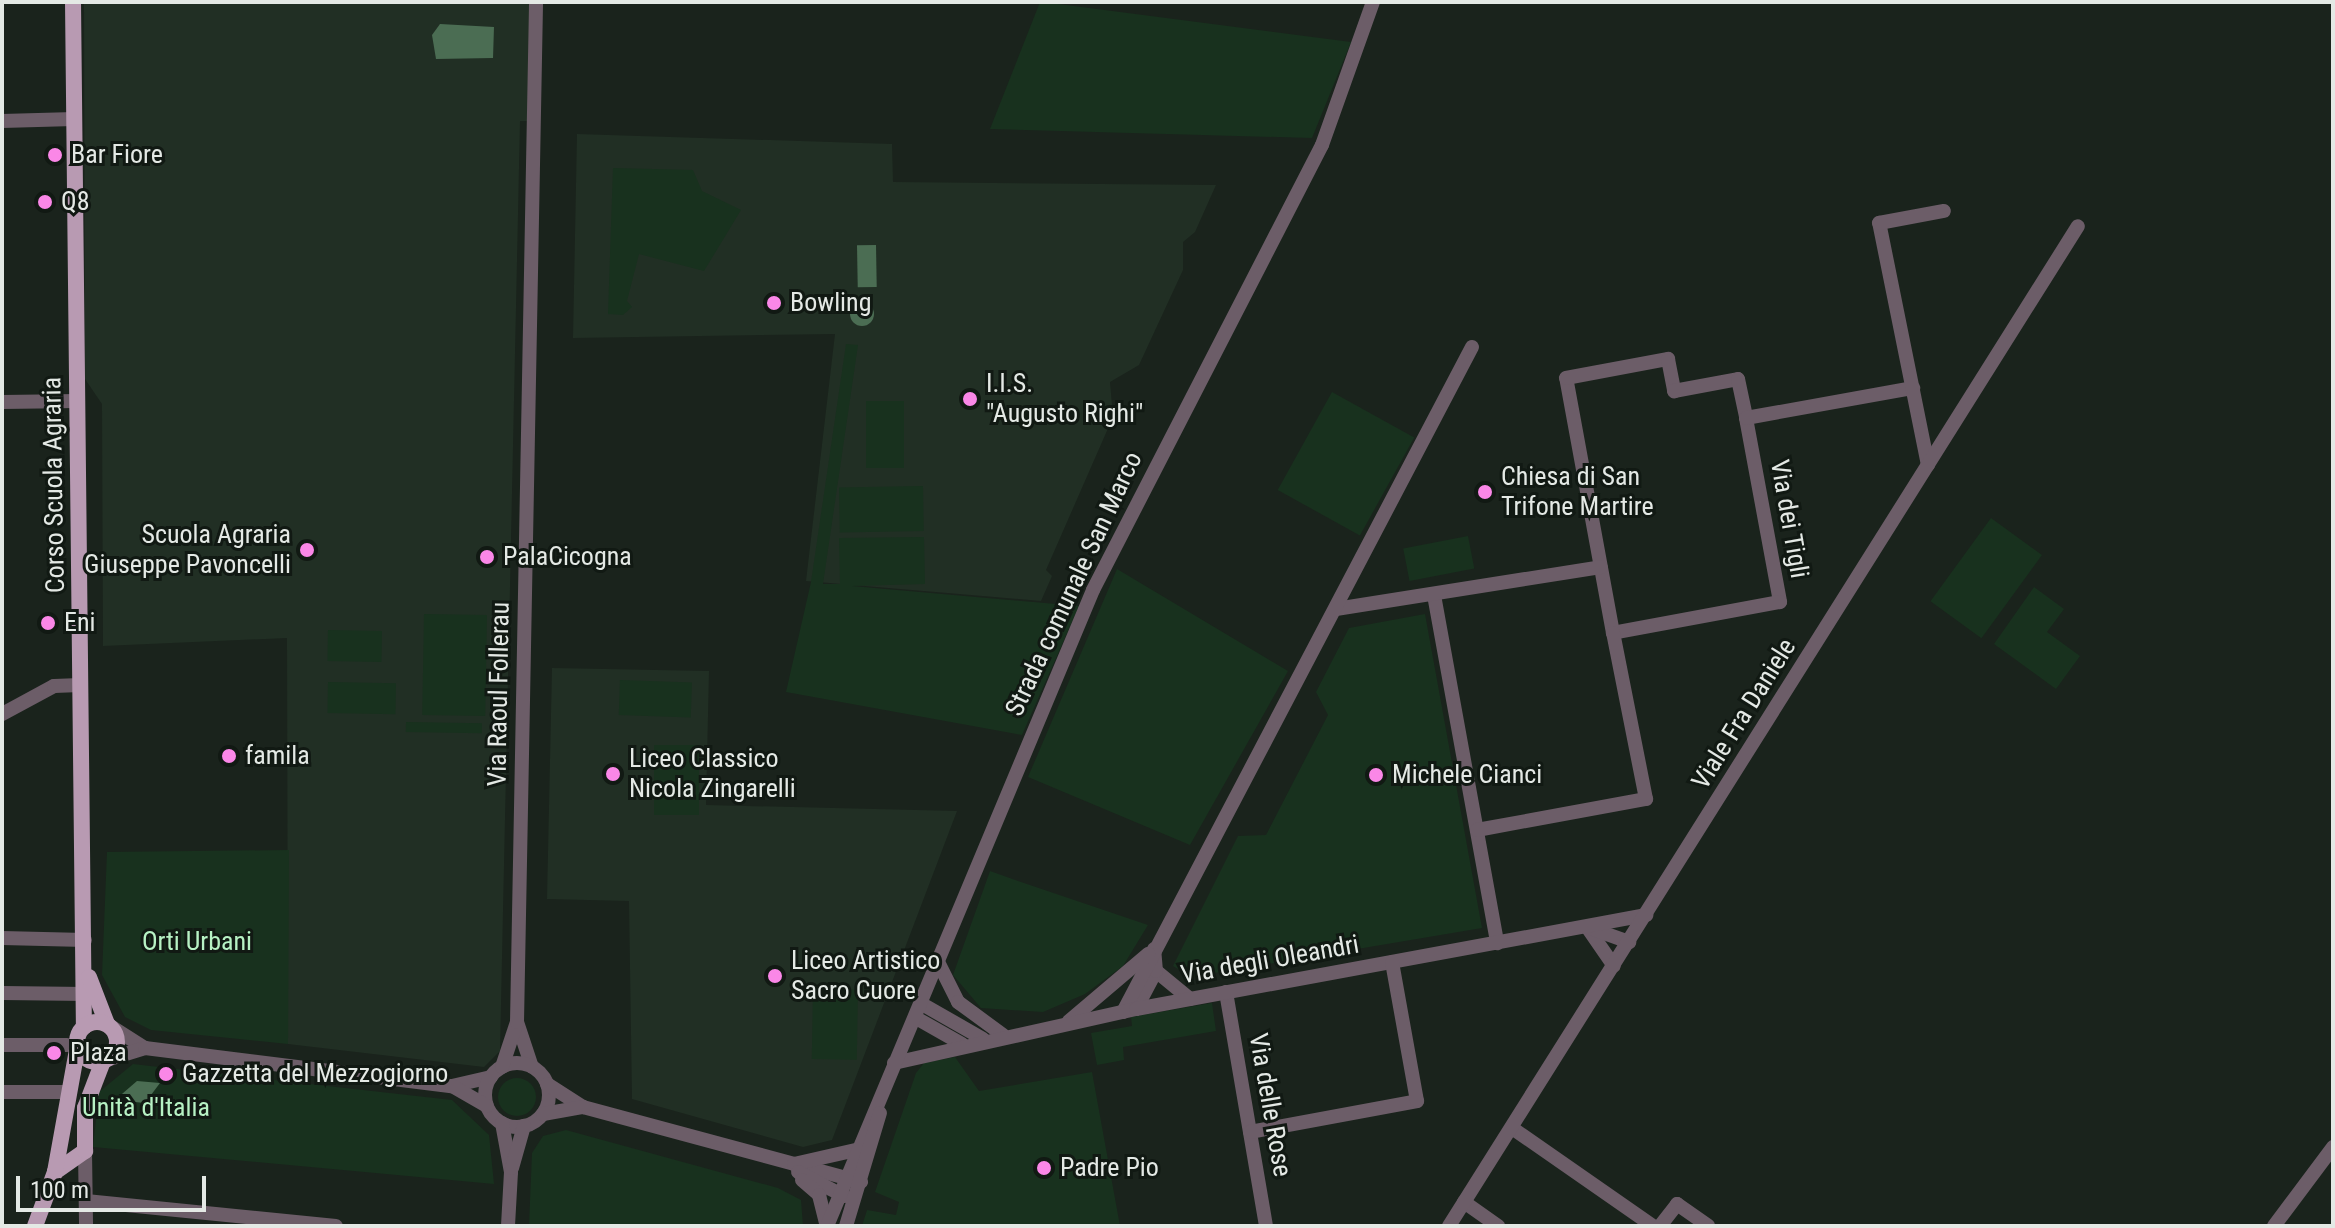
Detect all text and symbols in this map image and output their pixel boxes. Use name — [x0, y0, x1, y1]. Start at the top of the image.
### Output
place label: Bar Fiore — [71, 139, 163, 171]
marker: Bar Fiore — [46, 146, 64, 164]
place label: Q8 — [61, 186, 89, 218]
marker: Q8 — [36, 193, 54, 211]
place label: Bowling — [790, 287, 871, 319]
marker: Bowling — [765, 294, 783, 312]
place label: I.I.S. "Augusto Righi" — [986, 368, 1143, 430]
street label: Corso Scuola Agraria — [37, 377, 71, 593]
marker: I.I.S. "Augusto Righi" — [961, 390, 979, 408]
street label: Strada comunale San Marco — [999, 447, 1149, 721]
street label: Via dei Tigli — [1763, 457, 1815, 581]
place label: Chiesa di San Trifone Martire — [1501, 461, 1654, 522]
marker: Chiesa di San Trifone Martire — [1476, 483, 1494, 501]
place label: Scuola Agraria Giuseppe Pavoncelli — [84, 519, 291, 580]
marker: Scuola Agraria Giuseppe Pavoncelli — [298, 541, 316, 559]
place label: PalaCicogna — [503, 541, 632, 573]
marker: PalaCicogna — [478, 548, 496, 566]
street label: Via Raoul Follerau — [482, 601, 516, 787]
place label: Eni — [64, 607, 95, 639]
marker: Eni — [39, 614, 57, 632]
street label: Viale Fra Daniele — [1685, 633, 1803, 795]
place label: famila — [245, 740, 310, 772]
place label: Liceo Classico Nicola Zingarelli — [629, 743, 796, 804]
marker: famila — [220, 747, 238, 765]
place label: Michele Cianci — [1392, 759, 1542, 791]
marker: Liceo Classico Nicola Zingarelli — [604, 765, 622, 783]
marker: Michele Cianci — [1367, 766, 1385, 784]
park label: Orti Urbani — [142, 926, 252, 958]
street label: Via degli Oleandri — [1178, 929, 1362, 991]
place label: Liceo Artistico Sacro Cuore — [791, 945, 940, 1006]
marker: Liceo Artistico Sacro Cuore — [766, 967, 784, 985]
street label: Via delle Rose — [1242, 1031, 1298, 1179]
place label: Plaza — [70, 1037, 127, 1069]
marker: Plaza — [45, 1044, 63, 1062]
place label: Gazzetta del Mezzogiorno — [182, 1058, 448, 1090]
marker: Gazzetta del Mezzogiorno — [157, 1065, 175, 1083]
park label: Unità d'Italia — [82, 1092, 210, 1124]
place label: Padre Pio — [1060, 1152, 1159, 1184]
marker: Padre Pio — [1035, 1159, 1053, 1177]
scale bar — [20, 1160, 210, 1210]
text: 100 m — [30, 1176, 89, 1204]

